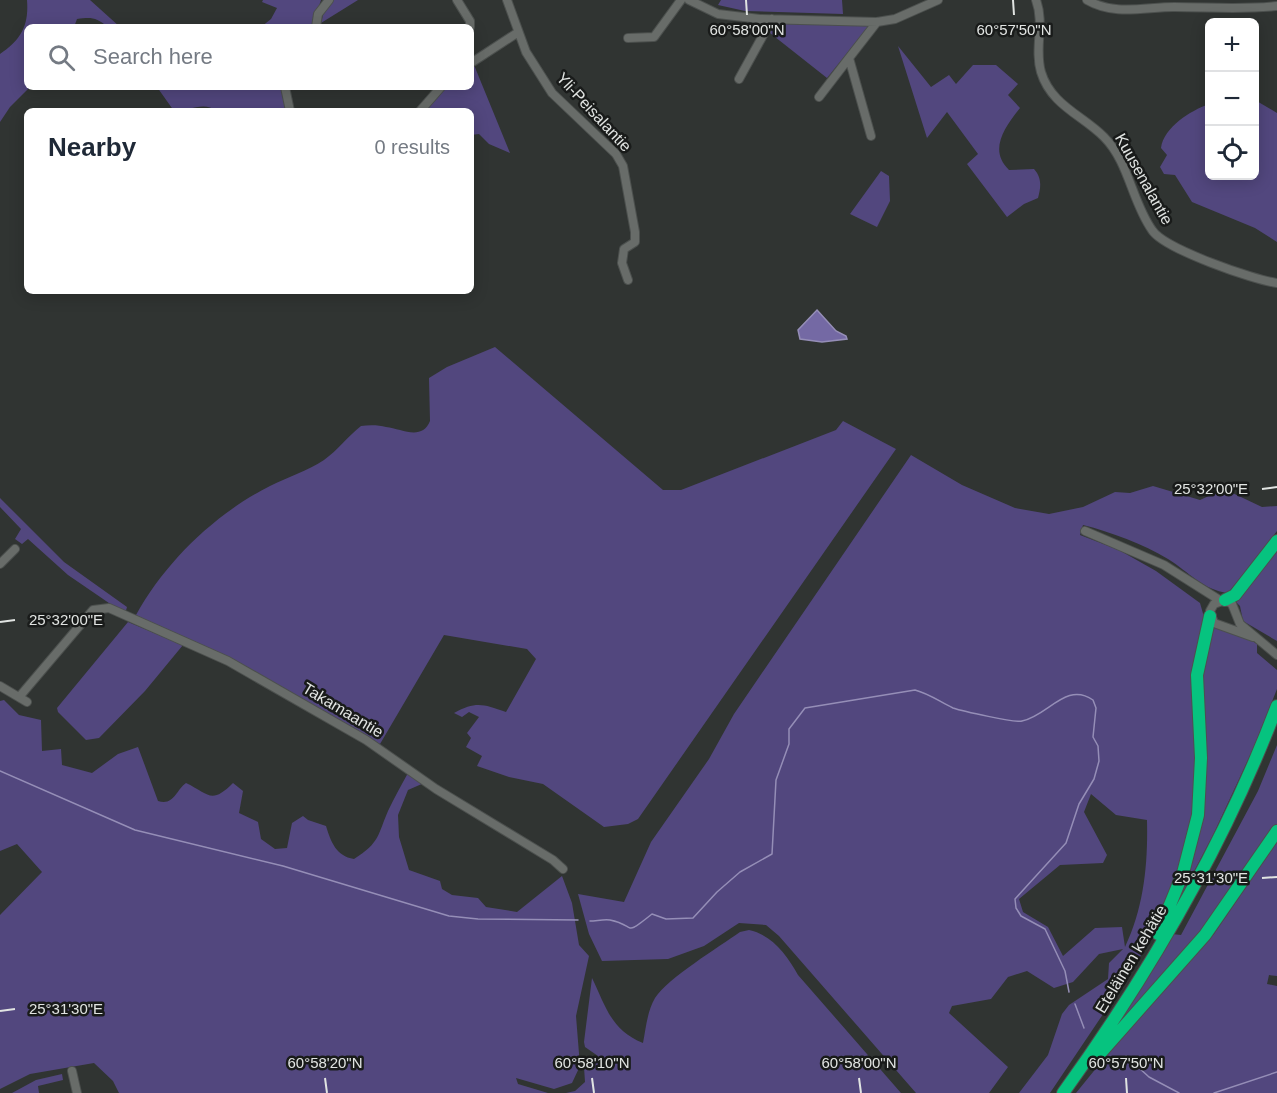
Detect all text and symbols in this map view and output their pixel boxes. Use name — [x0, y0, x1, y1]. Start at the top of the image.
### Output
map controls — [1205, 18, 1259, 180]
button: + — [1205, 18, 1259, 72]
text: 60°58'00"N — [709, 21, 785, 38]
text: 60°57'50"N — [976, 21, 1052, 38]
search box — [24, 24, 474, 90]
icon: search — [45, 41, 78, 74]
text: Search here — [93, 44, 213, 69]
street label: Yli-Peisalantie — [553, 69, 635, 155]
button: − — [1205, 72, 1259, 126]
button: locate — [1205, 126, 1259, 180]
street label: Kuusenalantie — [1112, 131, 1176, 228]
text: Nearby — [48, 132, 136, 162]
text: 0 results — [374, 136, 450, 158]
text: 25°32'00"E — [1174, 480, 1248, 497]
text: 25°32'00"E — [29, 611, 103, 628]
street label: Takamaantie — [300, 679, 386, 741]
text: 25°31'30"E — [1174, 869, 1248, 886]
street label: Eteläinen kehätie — [1092, 902, 1170, 1016]
text: 25°31'30"E — [29, 1000, 103, 1017]
text: 60°58'20"N — [287, 1054, 363, 1071]
text: 60°58'10"N — [554, 1054, 630, 1071]
text: 60°58'00"N — [821, 1054, 897, 1071]
text: 60°57'50"N — [1088, 1054, 1164, 1071]

